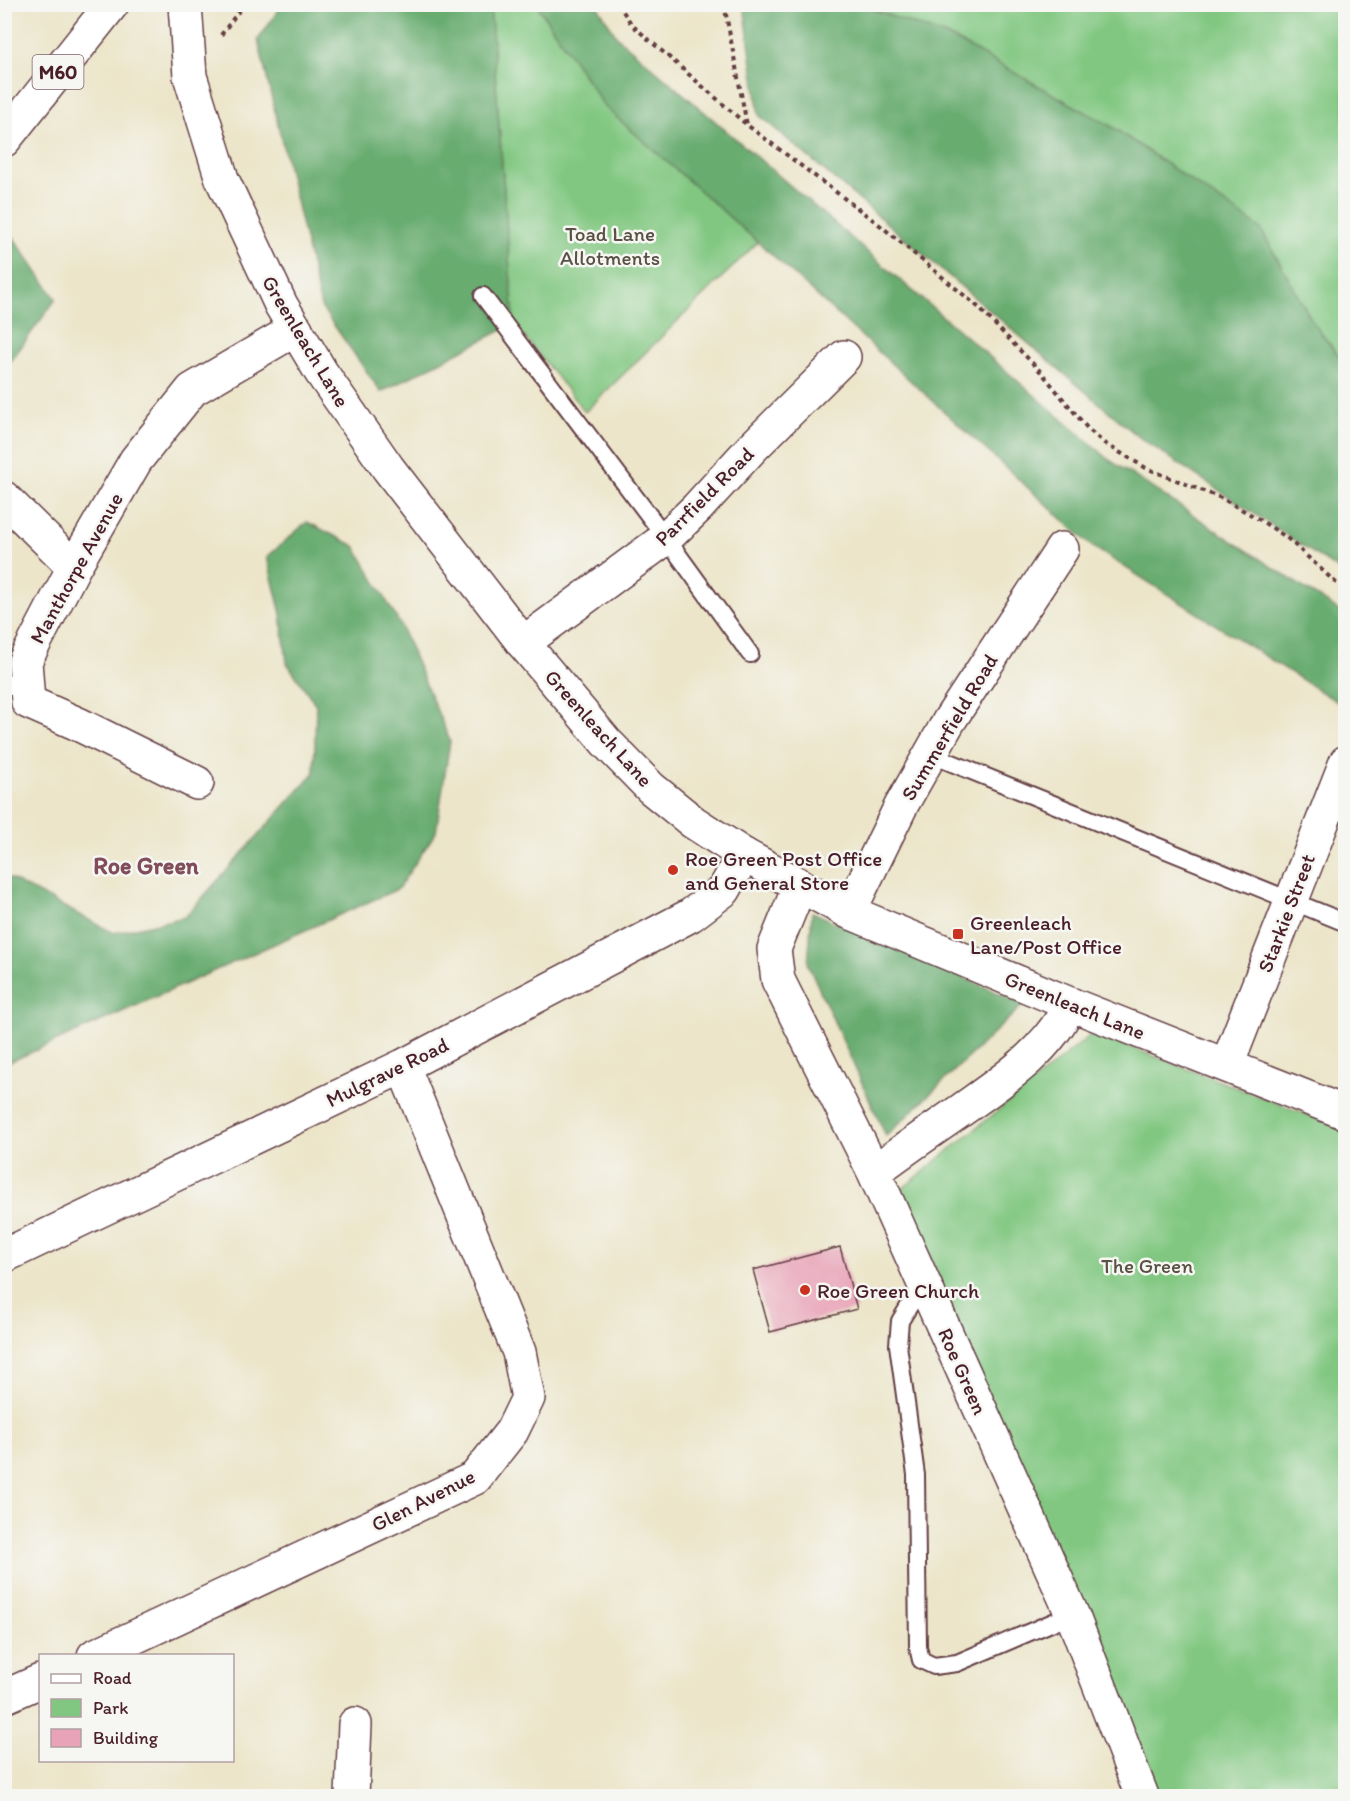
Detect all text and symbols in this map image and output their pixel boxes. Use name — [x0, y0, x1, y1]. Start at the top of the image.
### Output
road number: M60 — [32, 55, 84, 89]
park label: Toad Lane Allotments — [560, 221, 660, 270]
street label: Greenleach Lane — [257, 271, 355, 411]
street label: Parrfield Road — [649, 441, 759, 551]
street label: Manthorpe Avenue — [24, 488, 128, 648]
street label: Summerfield Road — [895, 649, 1003, 805]
street label: Greenleach Lane — [540, 664, 658, 792]
place label: Roe Green Post Office and General Store — [685, 846, 882, 895]
street label: Starkie Street — [1252, 850, 1320, 976]
district label: Roe Green — [93, 851, 199, 880]
marker: Roe Green Post Office and General Store — [666, 863, 680, 877]
place label: Greenleach Lane/Post Office — [970, 910, 1122, 959]
marker: Greenleach Lane/Post Office — [951, 927, 965, 941]
street label: Greenleach Lane — [1001, 965, 1149, 1045]
street label: Mulgrave Road — [322, 1032, 452, 1112]
park label: The Green — [1101, 1253, 1193, 1278]
place label: Roe Green Church — [817, 1278, 979, 1303]
marker: Roe Green Church — [798, 1283, 812, 1297]
street label: Roe Green — [933, 1324, 993, 1418]
street label: Glen Avenue — [367, 1463, 479, 1537]
legend — [39, 1654, 234, 1762]
text: Road — [93, 1667, 132, 1689]
text: Park — [93, 1697, 128, 1719]
text: Building — [93, 1727, 159, 1749]

